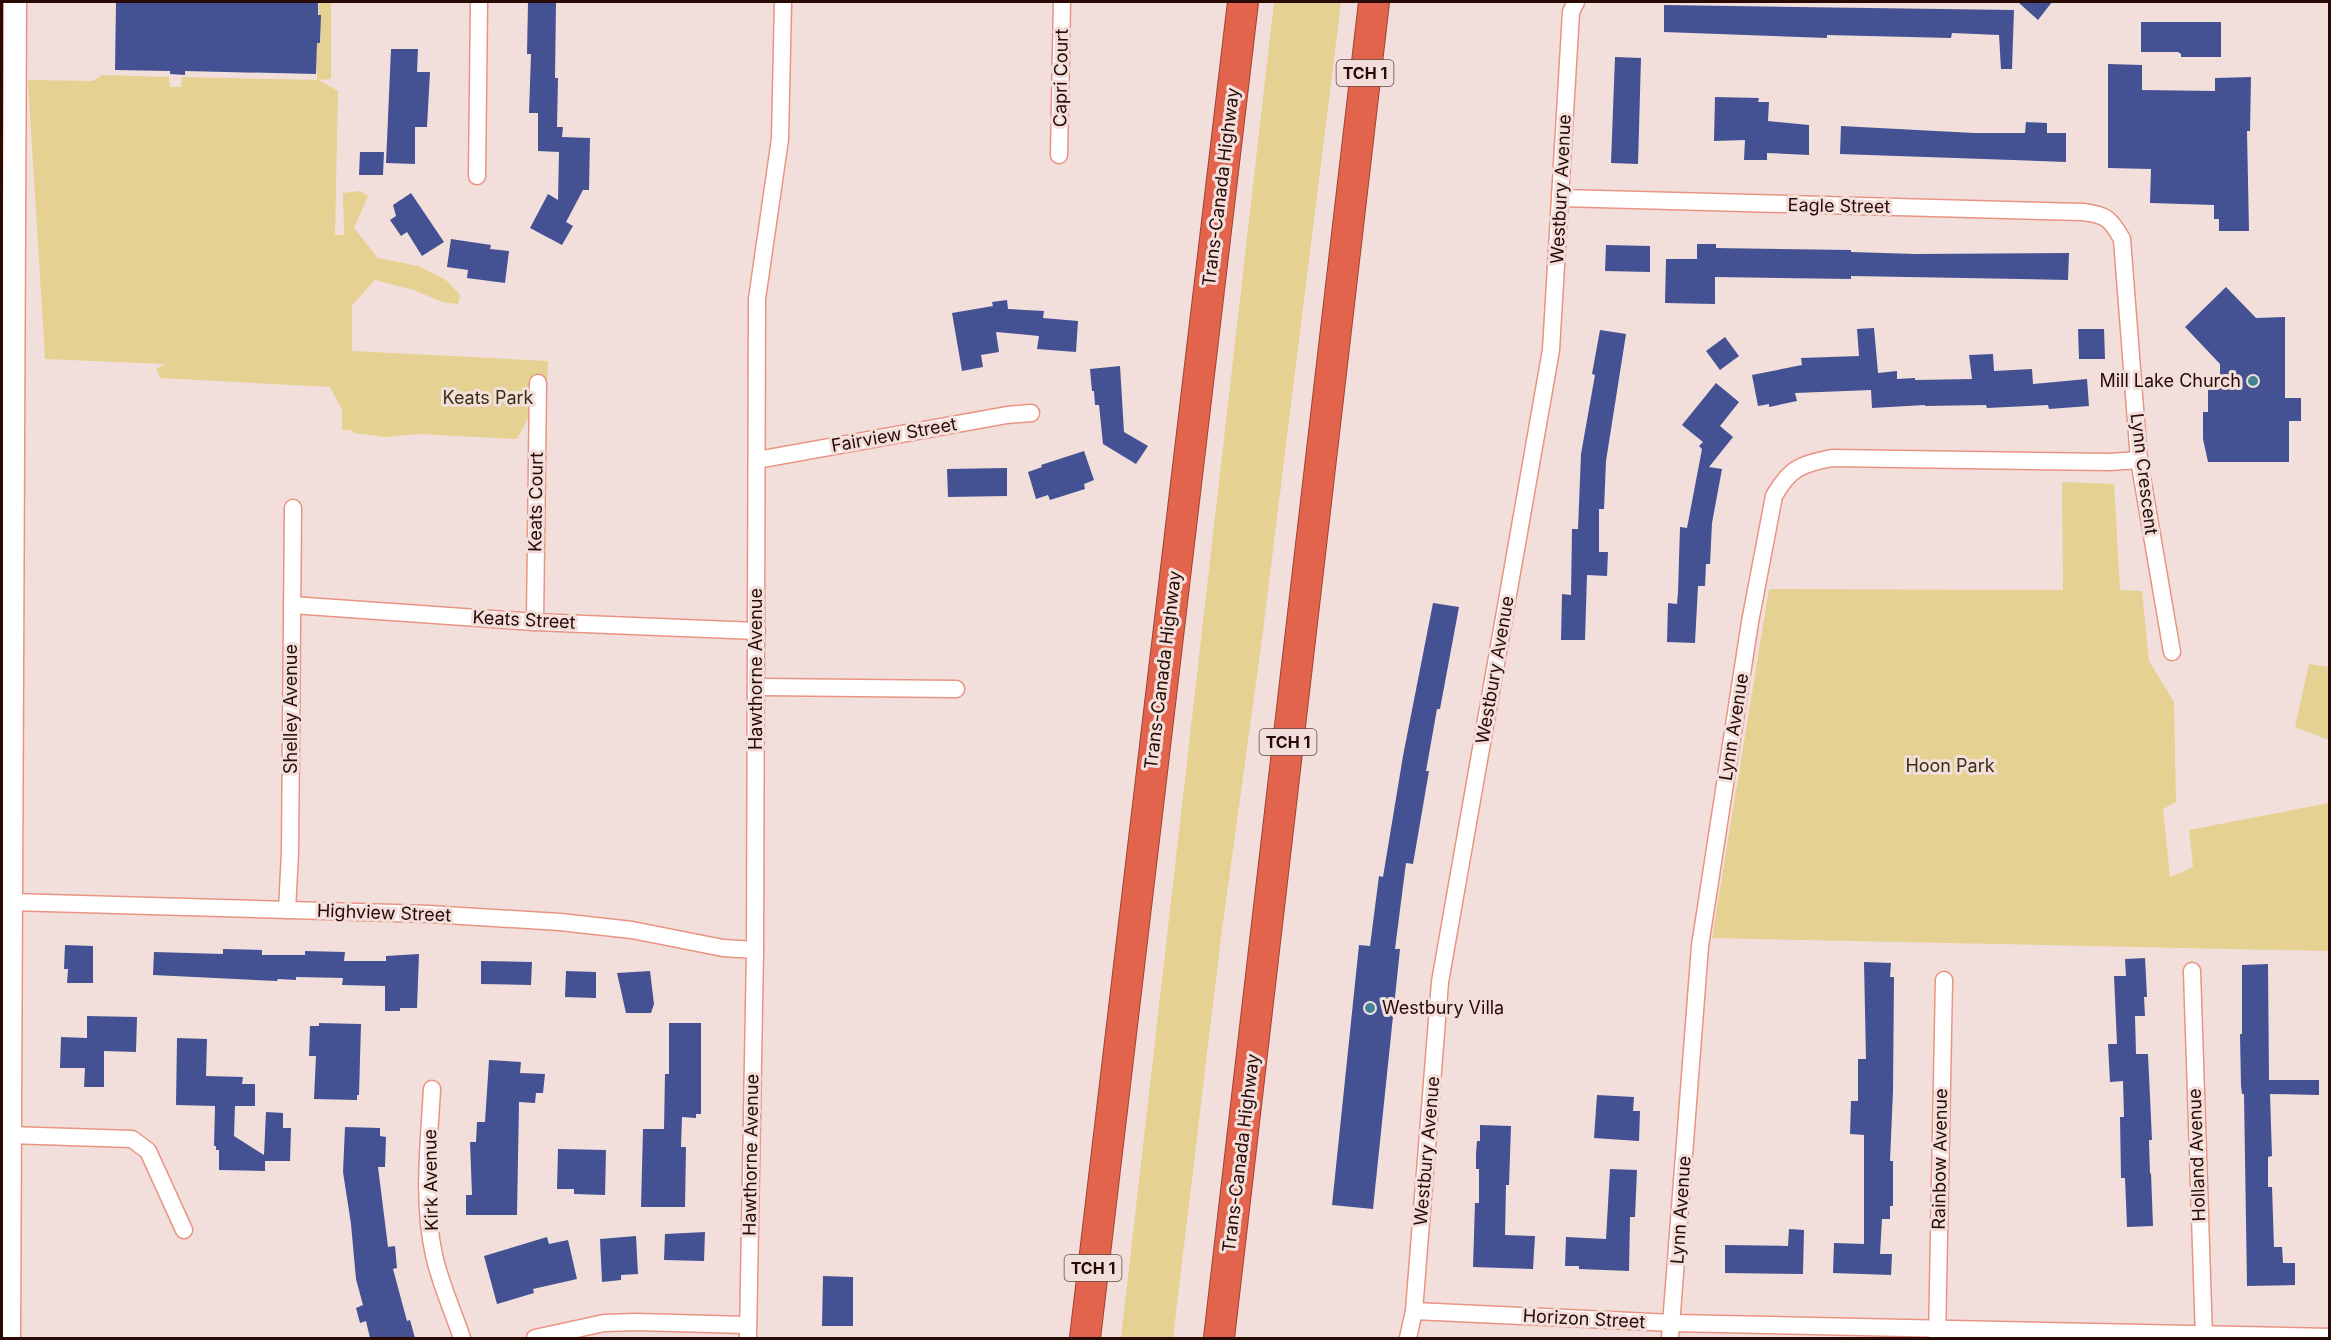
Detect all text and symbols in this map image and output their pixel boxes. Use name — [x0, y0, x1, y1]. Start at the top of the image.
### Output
street label: Capri Court — [1049, 29, 1072, 127]
road number: TCH 1 — [1336, 60, 1394, 86]
street label: Trans-Canada Highway — [1198, 86, 1243, 288]
street label: Westbury Avenue — [1546, 114, 1575, 264]
street label: Eagle Street — [1787, 194, 1891, 217]
place label: Mill Lake Church — [2099, 370, 2241, 391]
marker: Mill Lake Church — [2246, 374, 2260, 388]
park label: Keats Park — [443, 387, 534, 408]
street label: Lynn Crescent — [2127, 412, 2162, 536]
street label: Fairview Street — [830, 413, 958, 456]
street label: Keats Court — [524, 452, 547, 552]
street label: Trans-Canada Highway — [1140, 569, 1185, 771]
street label: Hawthorne Avenue — [745, 588, 766, 750]
street label: Westbury Avenue — [1471, 594, 1518, 746]
street label: Keats Street — [472, 606, 576, 633]
street label: Shelley Avenue — [280, 644, 301, 774]
street label: Lynn Avenue — [1715, 672, 1752, 782]
road number: TCH 1 — [1260, 729, 1316, 755]
park label: Hoon Park — [1905, 755, 1995, 776]
street label: Highview Street — [316, 900, 452, 925]
place label: Westbury Villa — [1382, 997, 1504, 1018]
marker: Westbury Villa — [1363, 1001, 1377, 1015]
street label: Trans-Canada Highway — [1218, 1052, 1263, 1254]
street label: Hawthorne Avenue — [739, 1074, 762, 1236]
street label: Westbury Avenue — [1410, 1075, 1443, 1227]
street label: Rainbow Avenue — [1928, 1088, 1951, 1230]
street label: Holland Avenue — [2184, 1088, 2209, 1222]
street label: Kirk Avenue — [419, 1129, 442, 1231]
street label: Lynn Avenue — [1666, 1155, 1695, 1265]
road number: TCH 1 — [1064, 1255, 1122, 1281]
street label: Horizon Street — [1522, 1305, 1646, 1332]

